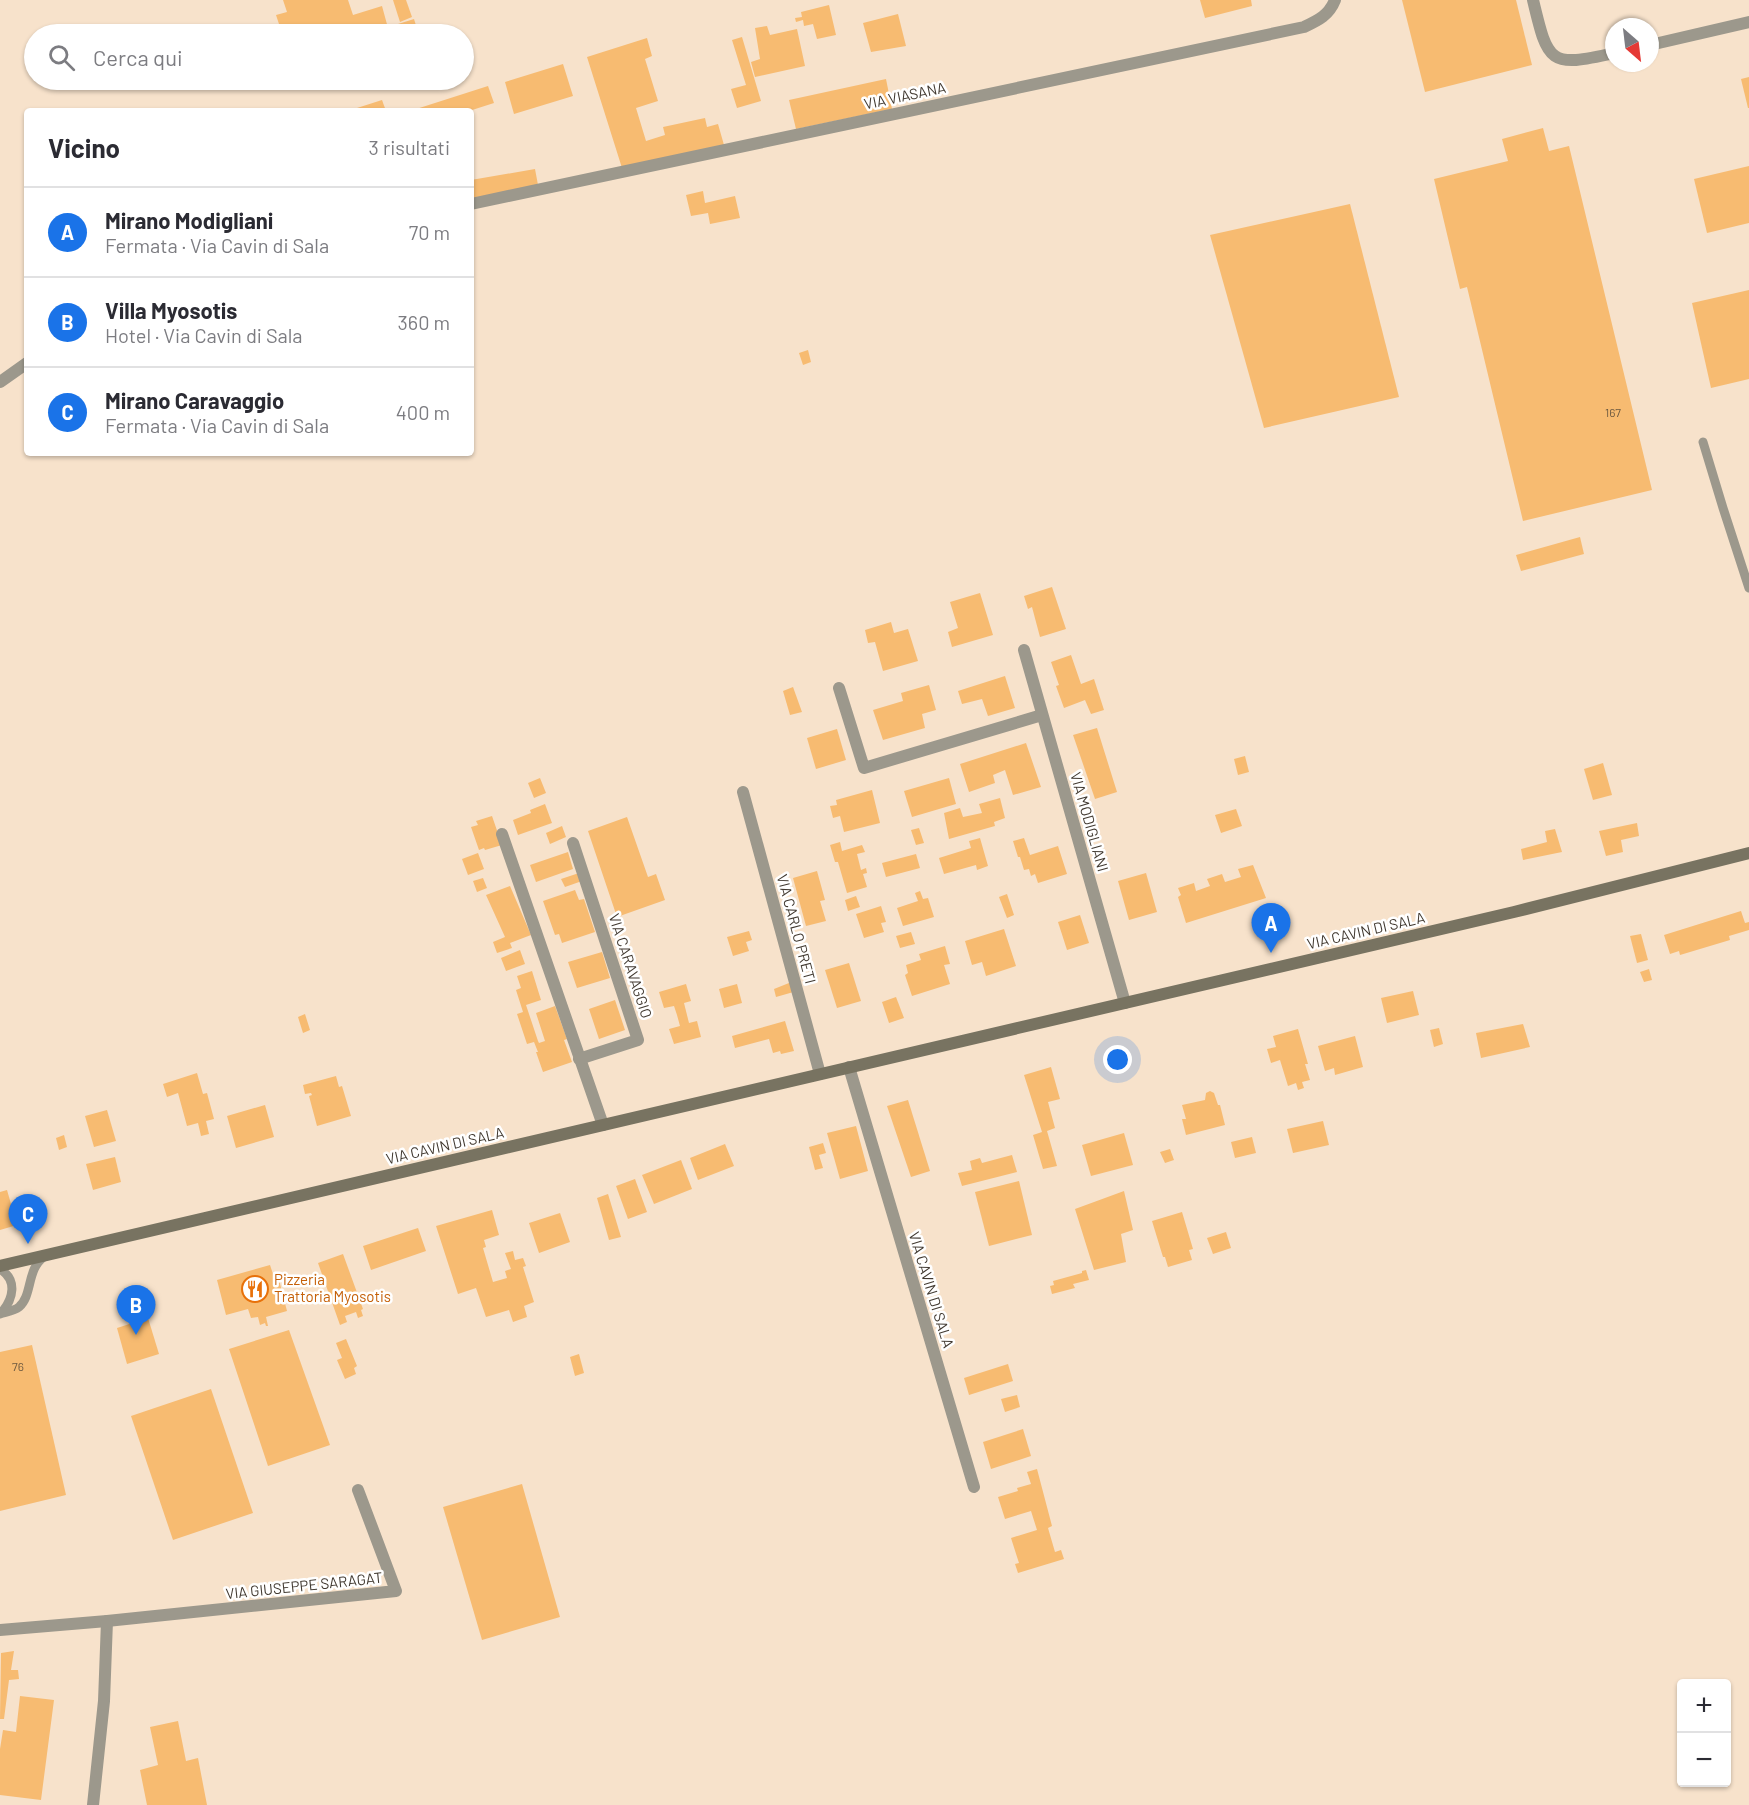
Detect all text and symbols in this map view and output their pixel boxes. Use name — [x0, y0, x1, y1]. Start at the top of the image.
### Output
north arrow — [1605, 18, 1659, 72]
search box — [24, 24, 474, 90]
icon: search — [45, 41, 78, 74]
text: Cerca qui — [93, 44, 183, 70]
street label: VIA VIASANA — [862, 78, 947, 112]
text: Vicino — [48, 132, 120, 163]
text: 3 risultati — [369, 135, 450, 159]
text: Mirano Modigliani — [105, 207, 273, 233]
text: A — [61, 220, 74, 244]
text: 70 m — [409, 220, 450, 244]
text: Fermata · Via Cavin di Sala — [105, 233, 329, 257]
text: Villa Myosotis — [105, 297, 237, 323]
text: B — [61, 310, 74, 334]
text: 360 m — [398, 310, 450, 334]
text: Hotel · Via Cavin di Sala — [105, 323, 303, 347]
text: Mirano Caravaggio — [105, 387, 284, 413]
text: C — [61, 400, 74, 424]
text: 400 m — [396, 400, 450, 424]
house number: 167 — [1605, 405, 1621, 419]
text: Fermata · Via Cavin di Sala — [105, 413, 329, 437]
street label: VIA MODIGLIANI — [1067, 770, 1113, 874]
street label: VIA CARLO PRETI — [774, 872, 820, 985]
pin: A — [1252, 904, 1290, 953]
street label: VIA CAVIN DI SALA — [1305, 908, 1426, 952]
street label: VIA CARAVAGGIO — [606, 911, 656, 1020]
your location — [1103, 1045, 1132, 1074]
street label: VIA CAVIN DI SALA — [384, 1123, 505, 1167]
pin: C — [9, 1194, 48, 1244]
street label: VIA CAVIN DI SALA — [906, 1229, 958, 1350]
place label: Pizzeria Trattoria Myosotis — [274, 1270, 391, 1305]
restaurant icon: Pizzeria Trattoria Myosotis — [240, 1274, 270, 1304]
pin: B — [116, 1286, 156, 1335]
house number: 76 — [12, 1359, 24, 1373]
street label: VIA GIUSEPPE SARAGAT — [225, 1568, 383, 1602]
map controls — [1677, 1679, 1731, 1787]
button: + — [1677, 1679, 1731, 1733]
button: − — [1677, 1733, 1731, 1787]

